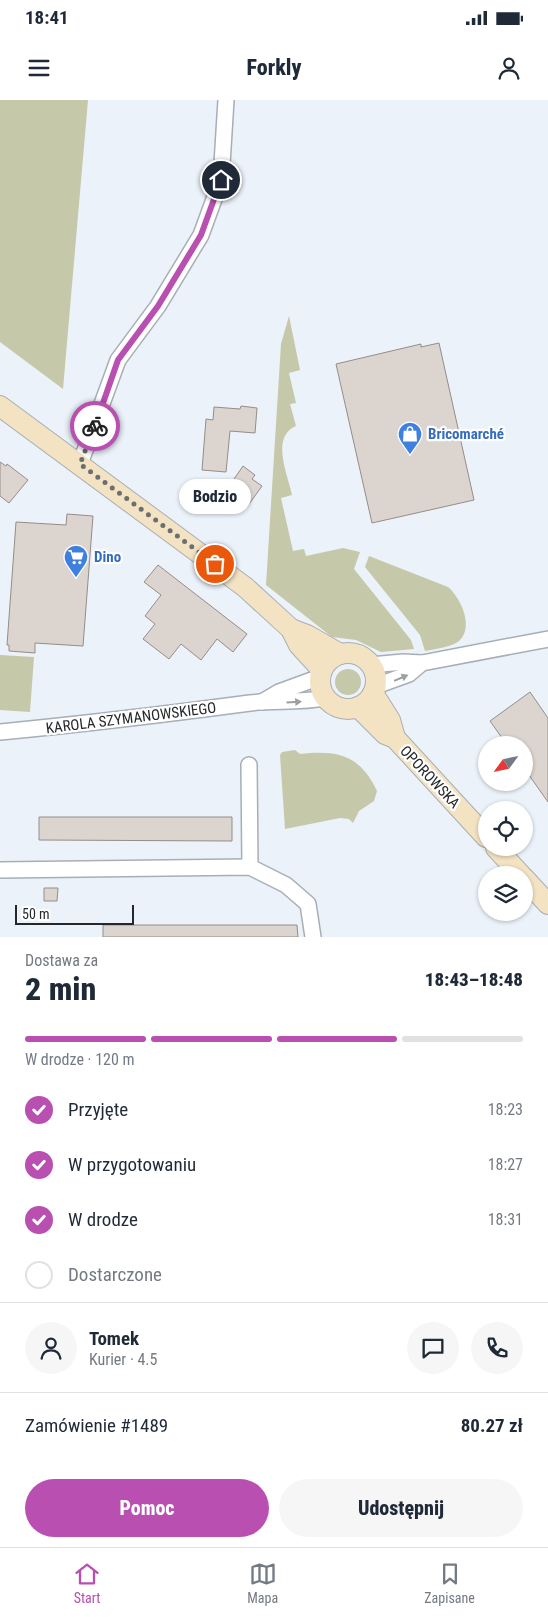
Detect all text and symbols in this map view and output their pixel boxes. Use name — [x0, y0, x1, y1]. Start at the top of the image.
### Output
text: 18:41 — [25, 6, 69, 29]
icon: menu — [25, 54, 53, 82]
icon: person — [495, 54, 523, 82]
text: Forkly — [247, 55, 301, 80]
pin — [200, 159, 242, 201]
icon: home — [207, 166, 235, 194]
courier — [70, 401, 120, 451]
icon: bike — [81, 412, 109, 440]
shop icon: Bricomarché — [397, 421, 423, 455]
place label: Bricomarché — [428, 425, 504, 443]
callout: Bodzio — [179, 479, 251, 514]
text: Bodzio — [193, 487, 237, 506]
pin — [194, 543, 236, 585]
supermarket icon: Dino — [63, 544, 89, 578]
place label: Dino — [94, 548, 121, 566]
icon: bag — [201, 550, 229, 578]
one-way arrow — [393, 673, 408, 681]
one-way arrow — [286, 698, 302, 706]
street label: KAROLA SZYMANOWSKIEGO — [45, 699, 217, 737]
north arrow — [478, 736, 532, 791]
map controls — [478, 736, 533, 921]
street label: OPOROWSKA — [396, 742, 464, 812]
button: locate — [478, 801, 533, 856]
button: layers — [478, 866, 533, 921]
scale bar — [15, 902, 134, 925]
text: 50 m — [22, 906, 50, 922]
text: Dostawa za — [25, 951, 98, 970]
text: 18:43–18:48 — [425, 968, 523, 991]
text: 2 min — [25, 970, 96, 1008]
text: W drodze · 120 m — [25, 1050, 135, 1069]
icon: check — [25, 1096, 53, 1124]
text: Przyjęte — [68, 1098, 128, 1121]
text: 18:23 — [488, 1100, 523, 1119]
icon: check — [25, 1151, 53, 1179]
text: W przygotowaniu — [68, 1153, 196, 1176]
text: 18:27 — [488, 1155, 523, 1174]
icon: check — [25, 1206, 53, 1234]
text: W drodze — [68, 1208, 138, 1231]
text: 18:31 — [488, 1210, 523, 1229]
text: Dostarczone — [68, 1263, 162, 1286]
button: person — [25, 1322, 77, 1374]
button: chat — [407, 1322, 459, 1374]
button: phone — [471, 1322, 523, 1374]
text: Tomek — [89, 1327, 139, 1350]
text: Kurier · 4.5 — [89, 1350, 157, 1369]
text: Zamówienie #1489 — [25, 1414, 168, 1437]
text: 80.27 zł — [461, 1414, 523, 1437]
button: Pomoc — [25, 1479, 269, 1537]
button: Udostępnij — [279, 1479, 523, 1537]
tab: Start — [73, 1560, 101, 1606]
tab: Mapa — [247, 1560, 278, 1606]
tab: Zapisane — [424, 1560, 475, 1606]

